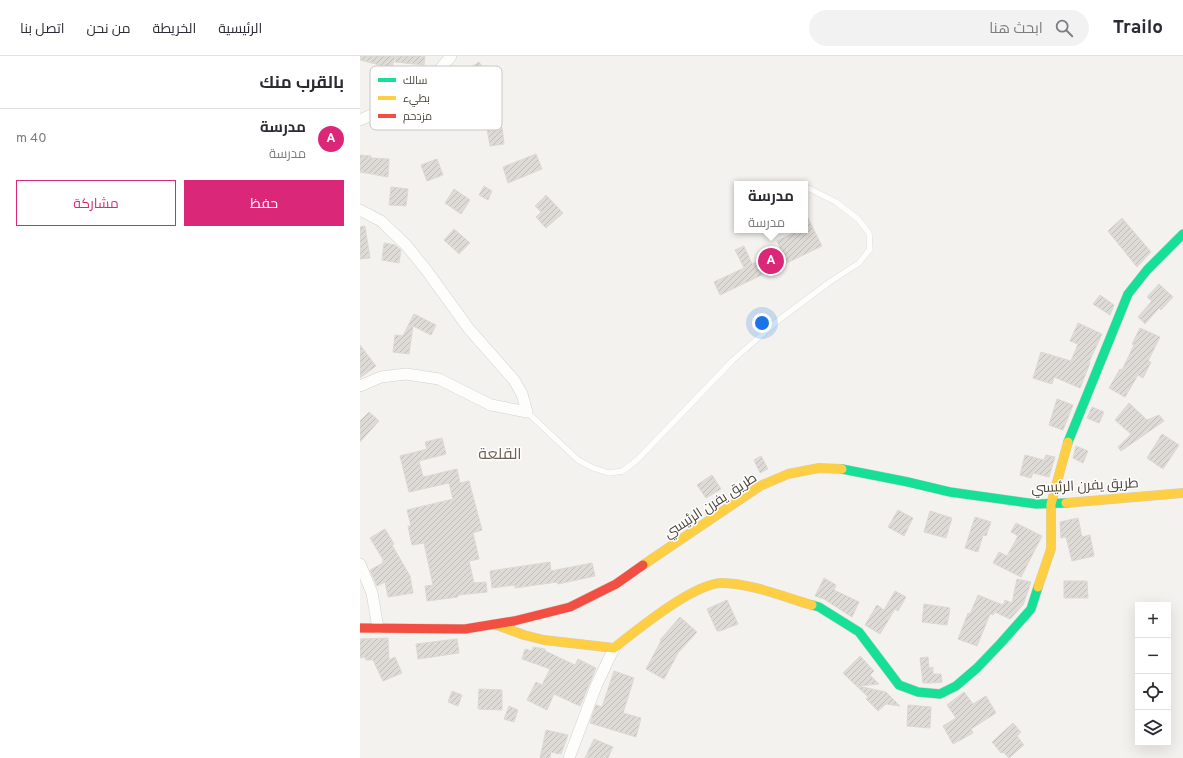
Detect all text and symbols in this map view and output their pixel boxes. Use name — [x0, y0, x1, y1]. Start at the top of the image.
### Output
search box — [809, 10, 1089, 46]
text: Trailo — [1113, 16, 1163, 40]
icon: search — [1053, 17, 1075, 39]
text: ابحث هنا — [989, 20, 1043, 39]
text: اتصل بنا — [20, 21, 65, 38]
text: من نحن — [87, 21, 131, 38]
text: الخريطة — [153, 21, 196, 38]
text: الرئيسية — [218, 21, 262, 38]
legend — [370, 66, 502, 130]
text: بالقرب منك — [260, 73, 344, 95]
text: سالك — [403, 74, 427, 88]
text: بطيء — [403, 92, 430, 107]
text: مزدحم — [403, 110, 432, 124]
text: مدرسة — [260, 119, 306, 138]
text: 40 m — [16, 131, 47, 147]
text: A — [326, 131, 336, 147]
text: مدرسة — [269, 147, 306, 163]
button: مشاركة — [16, 180, 176, 226]
button: حفظ — [184, 180, 344, 226]
popup — [734, 181, 808, 233]
text: مدرسة — [748, 188, 794, 207]
text: مدرسة — [748, 216, 785, 232]
pin: A — [758, 246, 784, 276]
your location — [752, 313, 772, 333]
district label: القلعة — [478, 445, 522, 465]
street label: طريق يفرن الرئيسي — [661, 470, 761, 544]
street label: طريق يفرن الرئيسي — [1031, 475, 1139, 499]
map controls — [1135, 602, 1171, 746]
button: + — [1135, 602, 1171, 638]
button: − — [1135, 638, 1171, 674]
button: locate — [1135, 674, 1171, 710]
button: layers — [1135, 710, 1171, 746]

